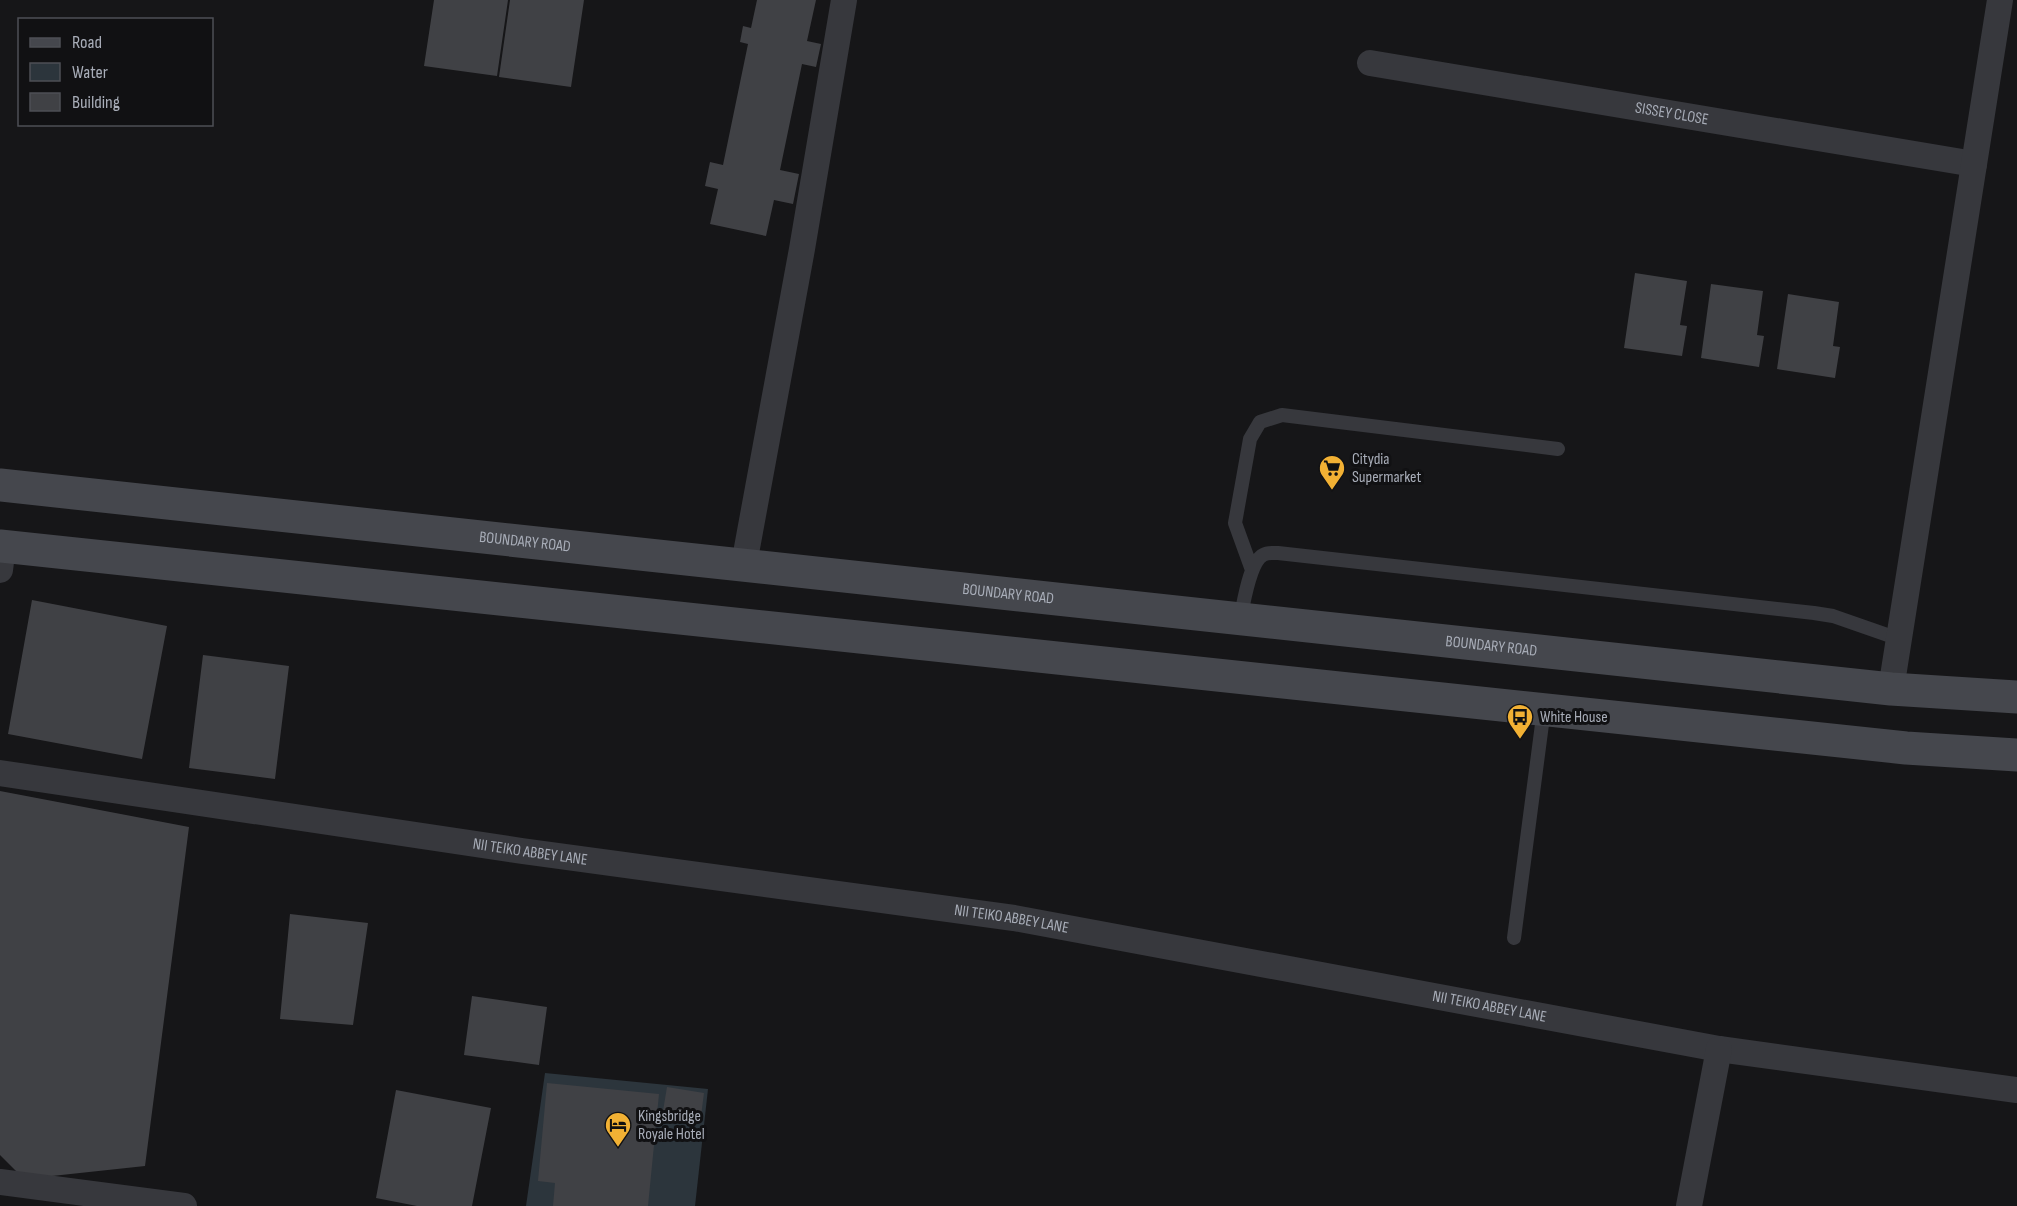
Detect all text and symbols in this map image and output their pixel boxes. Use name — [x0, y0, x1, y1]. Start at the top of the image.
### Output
legend — [18, 18, 213, 126]
text: Road — [72, 32, 102, 53]
text: Water — [72, 62, 108, 83]
text: Building — [72, 92, 120, 113]
street label: SISSEY CLOSE — [1634, 98, 1710, 129]
place label: Citydia Supermarket — [1352, 450, 1421, 487]
supermarket icon: Citydia Supermarket — [1317, 453, 1347, 491]
street label: BOUNDARY ROAD — [478, 527, 572, 556]
street label: BOUNDARY ROAD — [961, 579, 1055, 608]
street label: BOUNDARY ROAD — [1445, 632, 1538, 660]
bus stop icon: White House — [1505, 702, 1535, 740]
place label: White House — [1540, 708, 1608, 727]
street label: NII TEIKO ABBEY LANE — [472, 834, 589, 869]
street label: NII TEIKO ABBEY LANE — [953, 900, 1070, 937]
street label: NII TEIKO ABBEY LANE — [1431, 986, 1548, 1026]
place label: Kingsbridge Royale Hotel — [638, 1107, 705, 1144]
hotel icon: Kingsbridge Royale Hotel — [603, 1110, 633, 1148]

